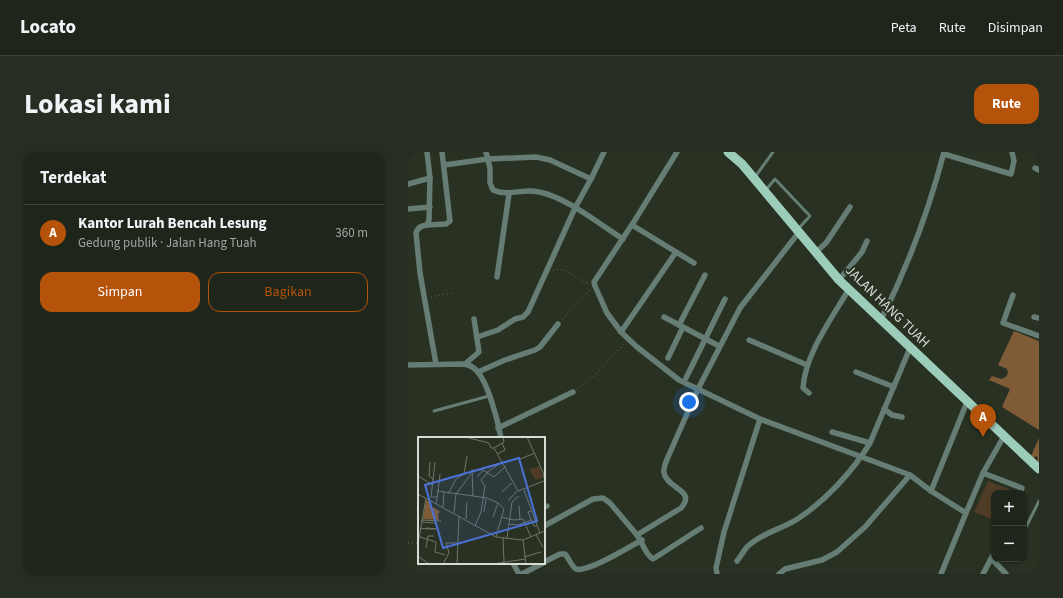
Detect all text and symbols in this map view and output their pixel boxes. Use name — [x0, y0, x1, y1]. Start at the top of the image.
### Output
text: Locato — [20, 14, 76, 41]
text: Peta — [891, 18, 917, 38]
text: Rute — [939, 18, 966, 38]
text: Disimpan — [988, 18, 1043, 38]
text: Lokasi kami — [24, 84, 171, 124]
button: Rute — [974, 84, 1039, 124]
text: Terdekat — [40, 166, 106, 190]
text: Kantor Lurah Bencah Lesung — [78, 213, 266, 234]
text: A — [49, 224, 57, 242]
text: 360 m — [335, 224, 368, 242]
text: Gedung publik · Jalan Hang Tuah — [78, 234, 257, 252]
street label: JALAN HANG TUAH — [840, 261, 934, 352]
button: Simpan — [40, 272, 200, 312]
button: Bagikan — [208, 272, 368, 312]
your location — [679, 392, 699, 412]
pin: A — [970, 404, 996, 437]
inset map — [418, 437, 545, 564]
map controls — [991, 490, 1027, 562]
button: + — [991, 490, 1027, 526]
button: − — [991, 526, 1027, 562]

